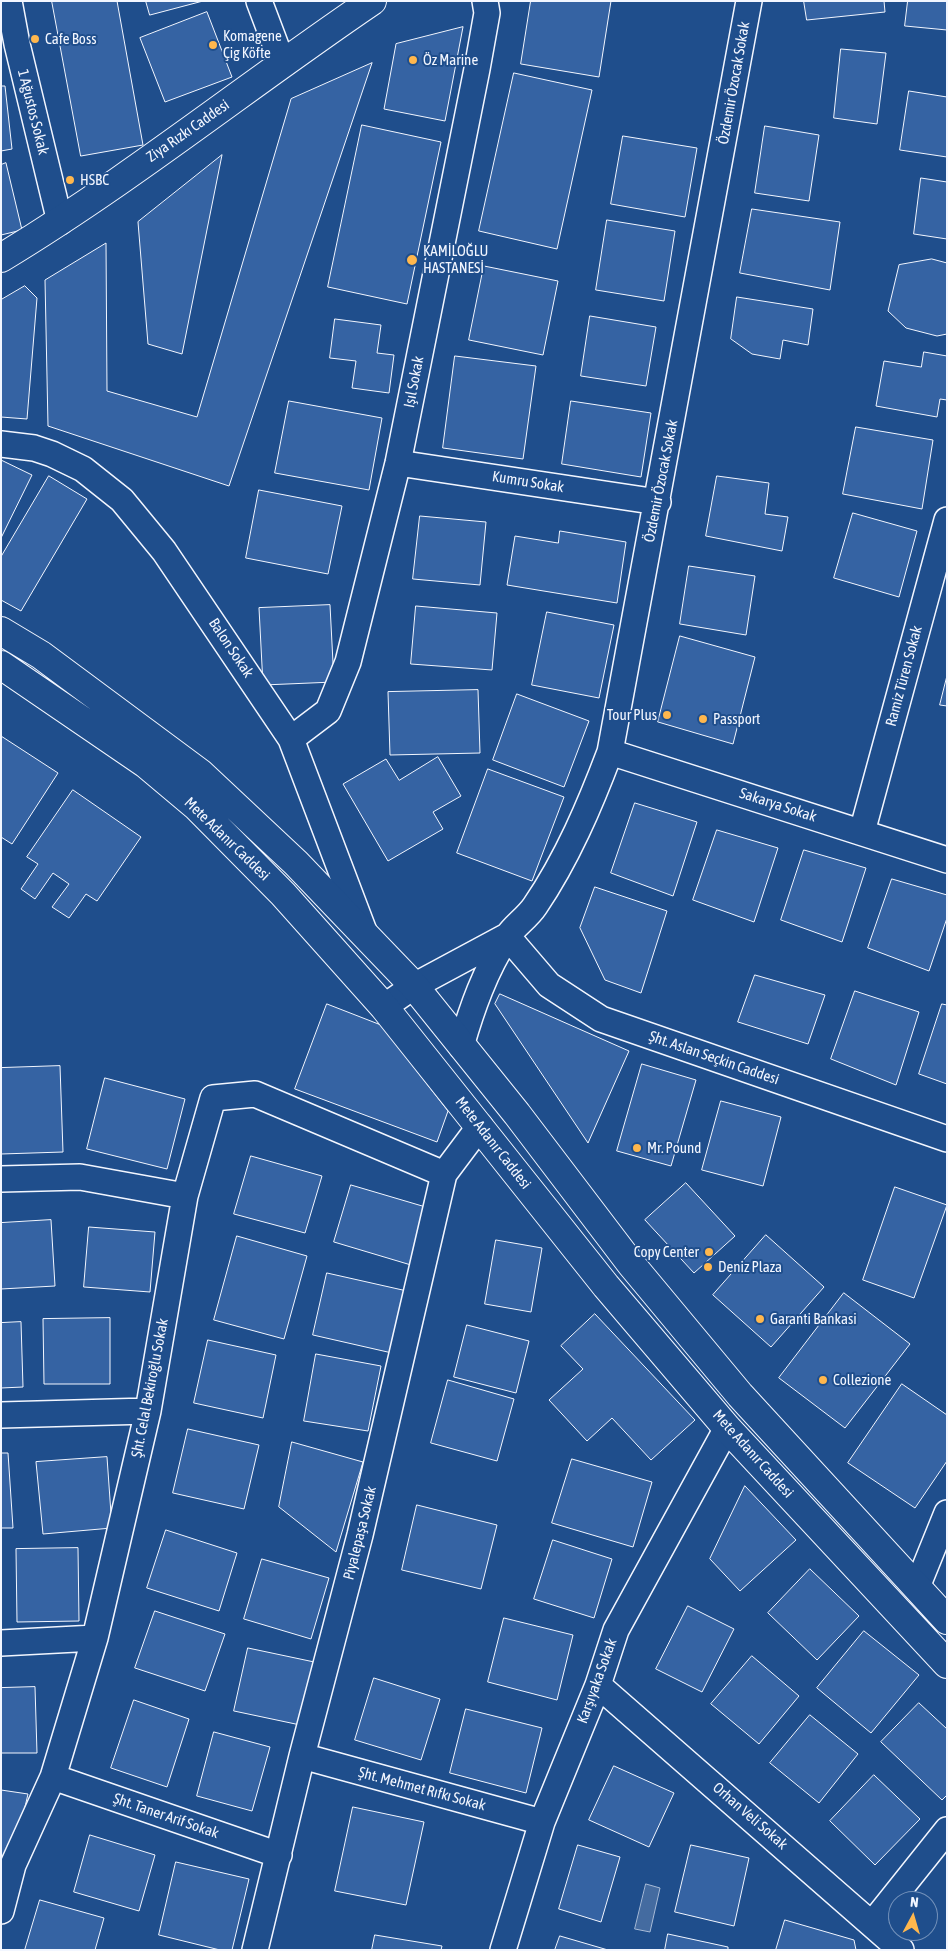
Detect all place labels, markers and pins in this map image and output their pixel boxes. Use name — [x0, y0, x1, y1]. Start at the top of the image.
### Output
place label: Komagene Çig Köfte — [223, 27, 282, 62]
place label: Cafe Boss — [45, 30, 96, 48]
marker: Cafe Boss — [29, 33, 41, 45]
marker: Komagene Çig Köfte — [207, 39, 219, 51]
place label: Öz Marine — [423, 51, 478, 69]
marker: Öz Marine — [407, 54, 419, 66]
place label: HSBC — [80, 171, 109, 189]
marker: HSBC — [64, 174, 76, 186]
place label: KAMİLOĞLU HASTANESİ — [423, 242, 488, 277]
marker: KAMİLOĞLU HASTANESİ — [405, 253, 419, 267]
place label: Tour Plus — [607, 706, 657, 724]
marker: Tour Plus — [661, 709, 673, 721]
place label: Passport — [713, 710, 760, 728]
marker: Passport — [697, 713, 709, 725]
place label: Mr. Pound — [647, 1139, 701, 1157]
marker: Mr. Pound — [631, 1142, 643, 1154]
place label: Copy Center — [634, 1243, 699, 1261]
marker: Copy Center — [703, 1246, 715, 1258]
place label: Deniz Plaza — [718, 1258, 782, 1276]
marker: Deniz Plaza — [702, 1261, 714, 1273]
place label: Garanti Bankasi — [770, 1310, 857, 1328]
marker: Garanti Bankasi — [754, 1313, 766, 1325]
place label: Collezione — [833, 1371, 891, 1389]
marker: Collezione — [817, 1374, 829, 1386]

